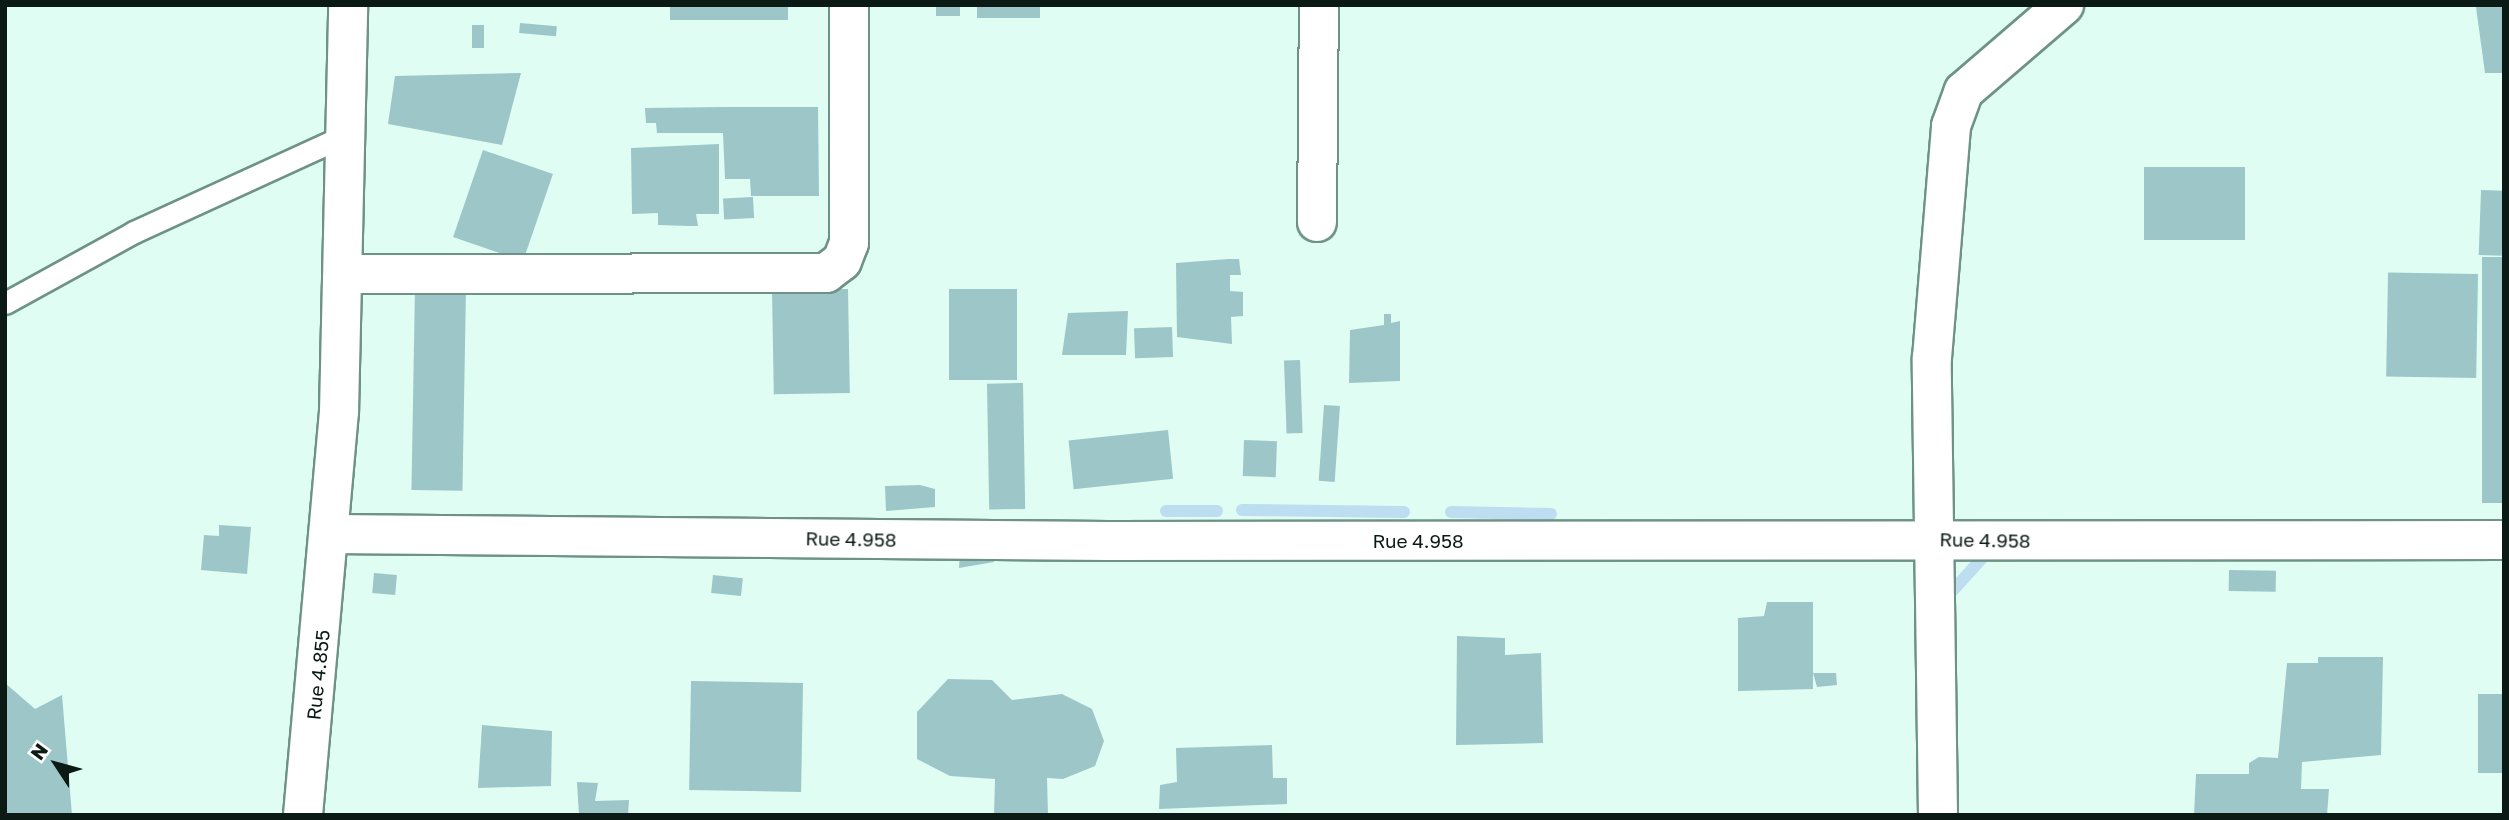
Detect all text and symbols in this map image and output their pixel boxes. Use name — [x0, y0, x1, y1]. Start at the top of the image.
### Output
street label: Rue 4.958 — [805, 527, 897, 551]
street label: Rue 4.958 — [1939, 528, 2031, 552]
street label: Rue 4.958 — [1372, 530, 1464, 552]
street label: Rue 4.855 — [302, 629, 334, 721]
north arrow — [21, 729, 91, 799]
text: N — [25, 739, 52, 764]

